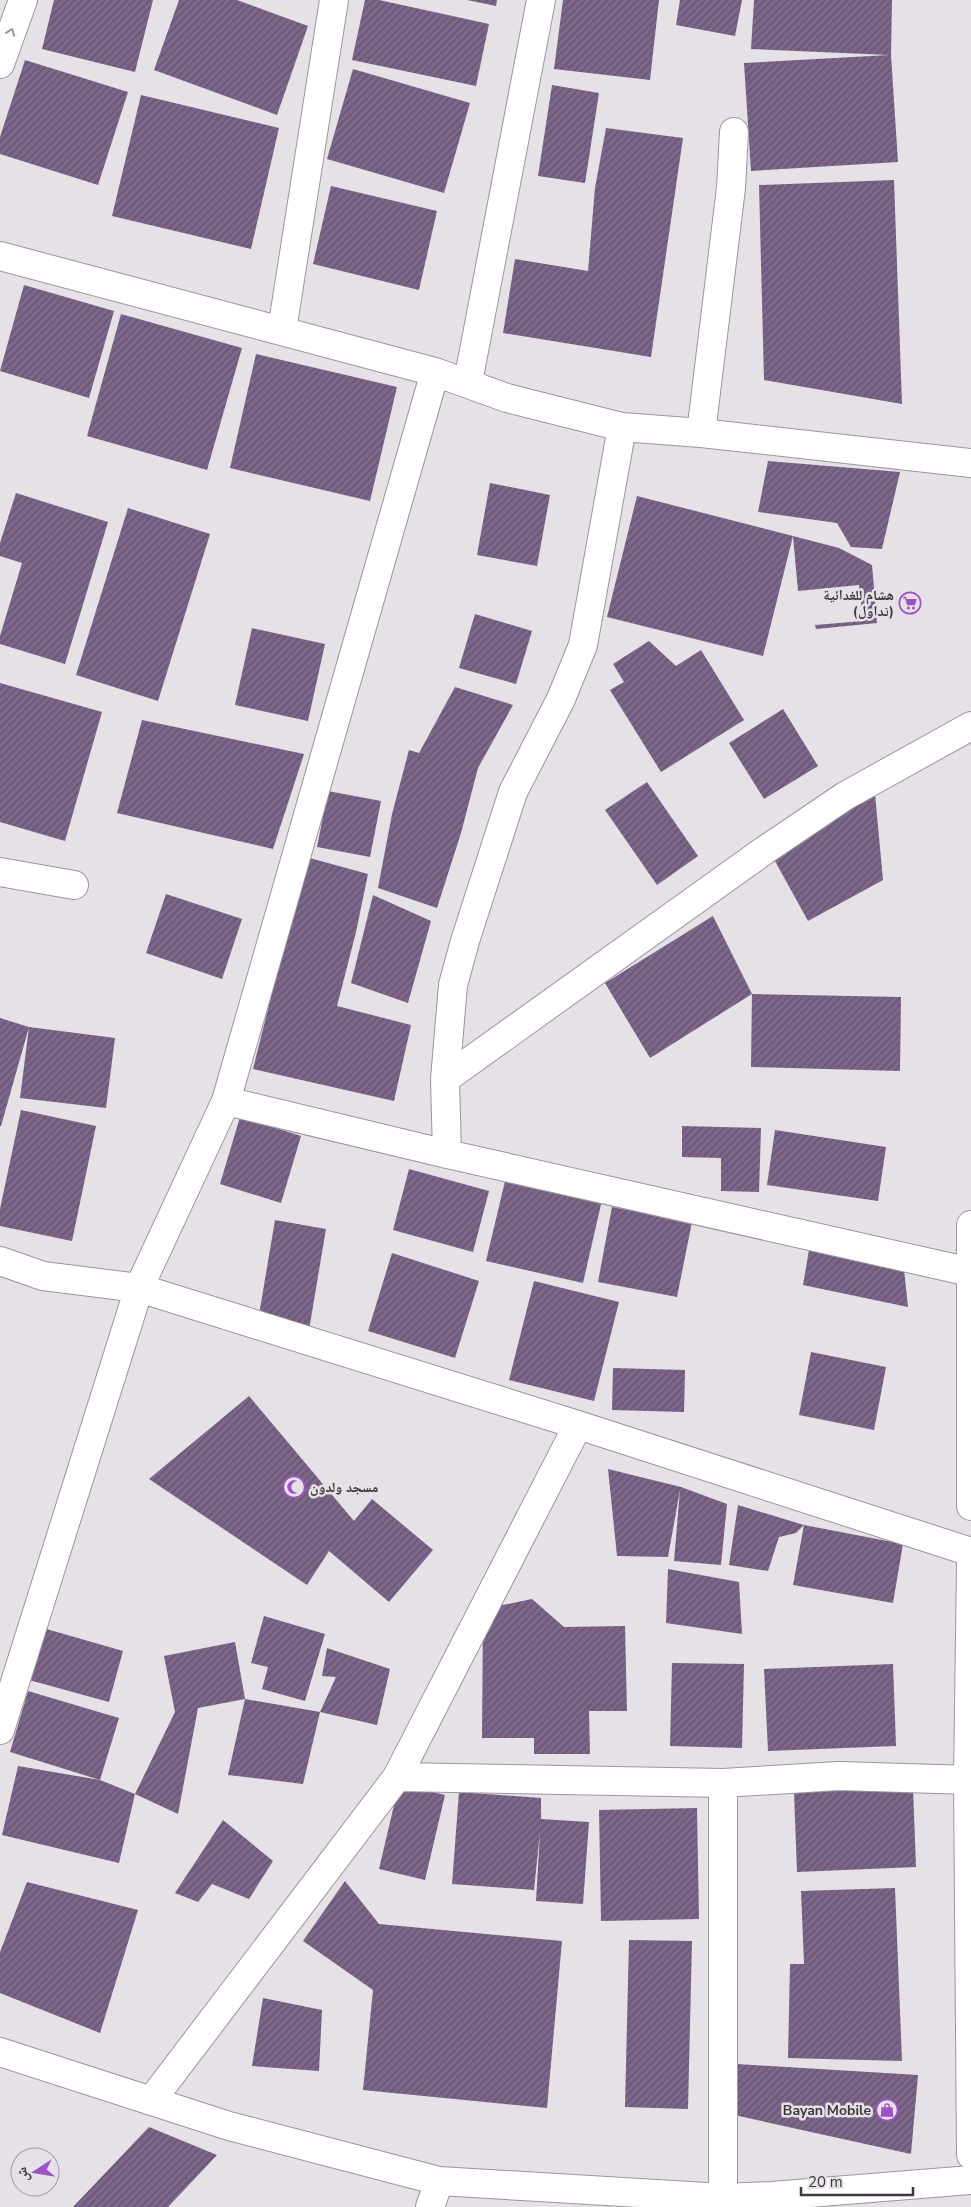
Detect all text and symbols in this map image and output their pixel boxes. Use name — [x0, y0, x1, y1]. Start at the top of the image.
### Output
one-way arrow — [6, 28, 16, 37]
place label: هشام للغدائية (تداول) — [823, 586, 894, 621]
supermarket icon: هشام للغدائية (تداول) — [898, 591, 922, 615]
mosque icon: مسجد ولدون — [282, 1475, 306, 1499]
place label: مسجد ولدون — [310, 1478, 378, 1497]
shop icon: Bayan Mobile — [875, 2098, 899, 2122]
place label: Bayan Mobile — [783, 2101, 871, 2120]
north arrow — [10, 2147, 60, 2197]
scale bar — [801, 2164, 914, 2196]
text: ش — [12, 2165, 34, 2184]
text: 20 m — [808, 2172, 843, 2192]

